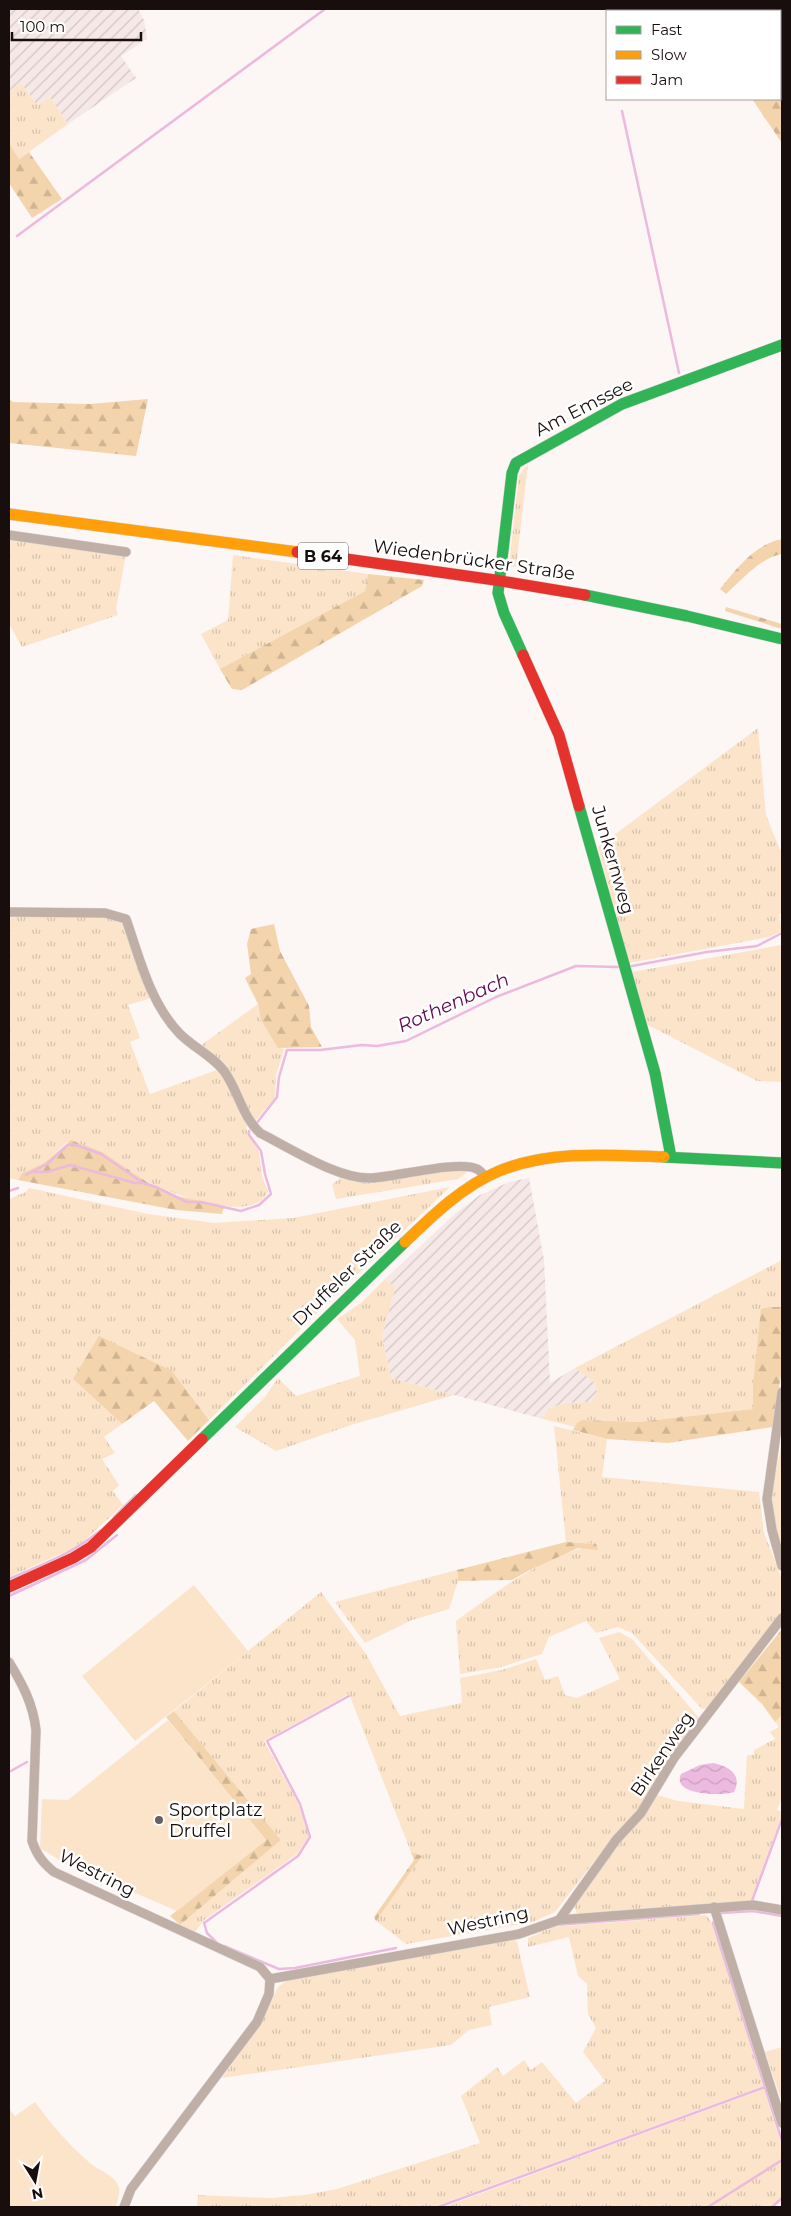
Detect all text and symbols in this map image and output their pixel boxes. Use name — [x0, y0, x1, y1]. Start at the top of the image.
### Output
scale bar — [12, 10, 141, 42]
legend — [606, 10, 781, 100]
text: 100 m — [20, 17, 65, 36]
text: Fast — [651, 20, 682, 39]
text: Slow — [651, 45, 687, 64]
text: Jam — [650, 70, 683, 89]
street label: Am Emssee — [531, 373, 637, 441]
street label: Wiedenbrücker Straße — [372, 535, 577, 585]
road number: B 64 — [298, 542, 348, 570]
street label: Junkernweg — [587, 802, 639, 917]
water label: Rothenbach — [394, 968, 513, 1037]
street label: Druffeler Straße — [288, 1215, 406, 1331]
street label: Birkenweg — [626, 1707, 698, 1801]
place label: Sportplatz Druffel — [169, 1799, 263, 1842]
marker: Sportplatz Druffel — [153, 1814, 165, 1826]
street label: Westring — [55, 1844, 139, 1902]
street label: Westring — [445, 1902, 531, 1940]
north arrow — [10, 2156, 60, 2206]
text: N — [30, 2184, 45, 2204]

